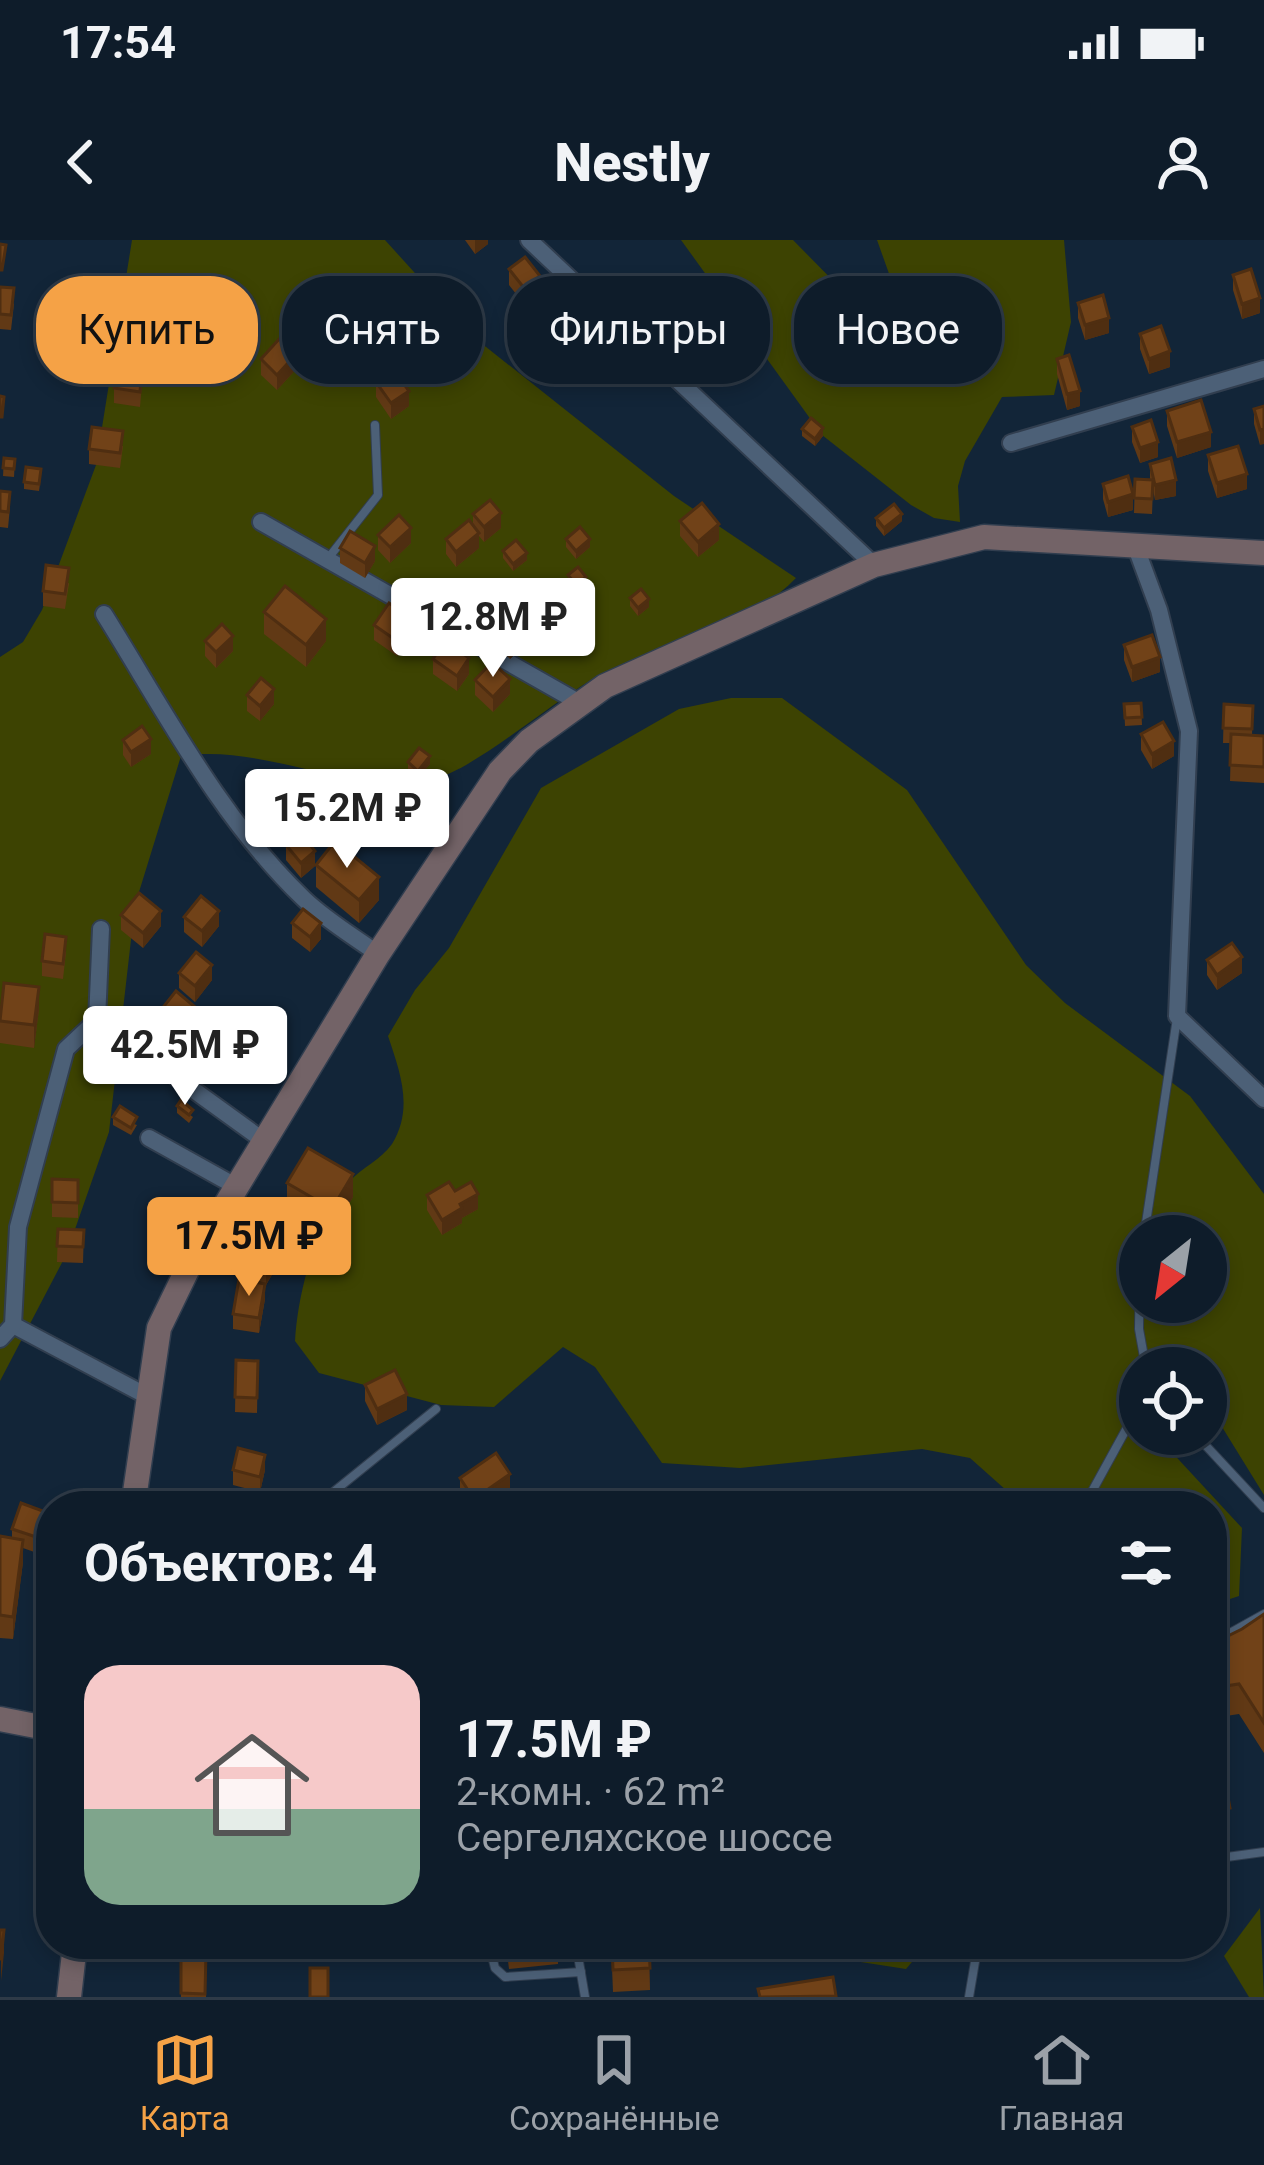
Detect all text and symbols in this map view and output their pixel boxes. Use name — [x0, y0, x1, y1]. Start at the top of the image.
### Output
text: 17:54 — [60, 16, 176, 69]
icon: back — [48, 129, 114, 195]
icon: person — [1150, 129, 1216, 195]
text: Nestly — [554, 131, 710, 194]
chip: Купить — [36, 276, 258, 384]
chip: Снять — [282, 276, 483, 384]
chip: Фильтры — [507, 276, 770, 384]
chip: Новое — [794, 276, 1002, 384]
pin: 12.8M ₽ — [382, 578, 604, 680]
text: 12.8M ₽ — [418, 594, 568, 640]
pin: 15.2M ₽ — [236, 769, 458, 871]
text: 15.2M ₽ — [272, 785, 422, 831]
pin: 42.5M ₽ — [74, 1006, 296, 1108]
text: 42.5M ₽ — [110, 1022, 260, 1068]
pin: 17.5M ₽ — [138, 1197, 360, 1299]
text: 17.5M ₽ — [174, 1213, 324, 1259]
north arrow — [1119, 1215, 1227, 1323]
map controls — [1119, 1215, 1227, 1455]
button: locate — [1119, 1347, 1227, 1455]
icon: filters — [1113, 1530, 1179, 1596]
text: Объектов: 4 — [84, 1534, 377, 1593]
text: 17.5M ₽ — [456, 1710, 652, 1769]
icon: home — [180, 1713, 324, 1857]
text: 2-комн. · 62 m² — [456, 1769, 725, 1815]
text: Сергеляхское шоссе — [456, 1815, 833, 1861]
tab: Карта — [140, 2027, 230, 2138]
tab: Сохранённые — [509, 2027, 720, 2138]
tab: Главная — [999, 2027, 1124, 2138]

